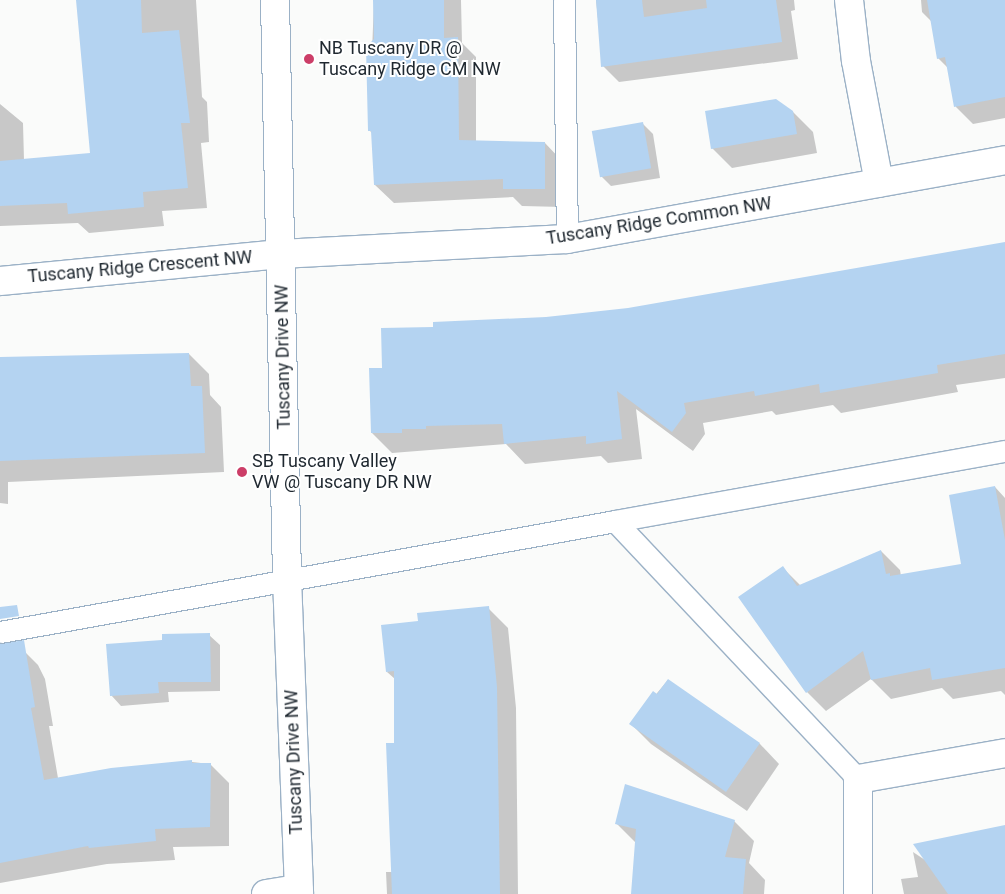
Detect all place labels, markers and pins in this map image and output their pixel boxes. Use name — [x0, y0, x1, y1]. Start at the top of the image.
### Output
place label: NB Tuscany DR @ Tuscany Ridge CM NW — [319, 38, 501, 80]
marker: NB Tuscany DR @ Tuscany Ridge CM NW — [303, 53, 315, 65]
place label: SB Tuscany Valley VW @ Tuscany DR NW — [252, 451, 432, 494]
marker: SB Tuscany Valley VW @ Tuscany DR NW — [236, 466, 248, 478]

